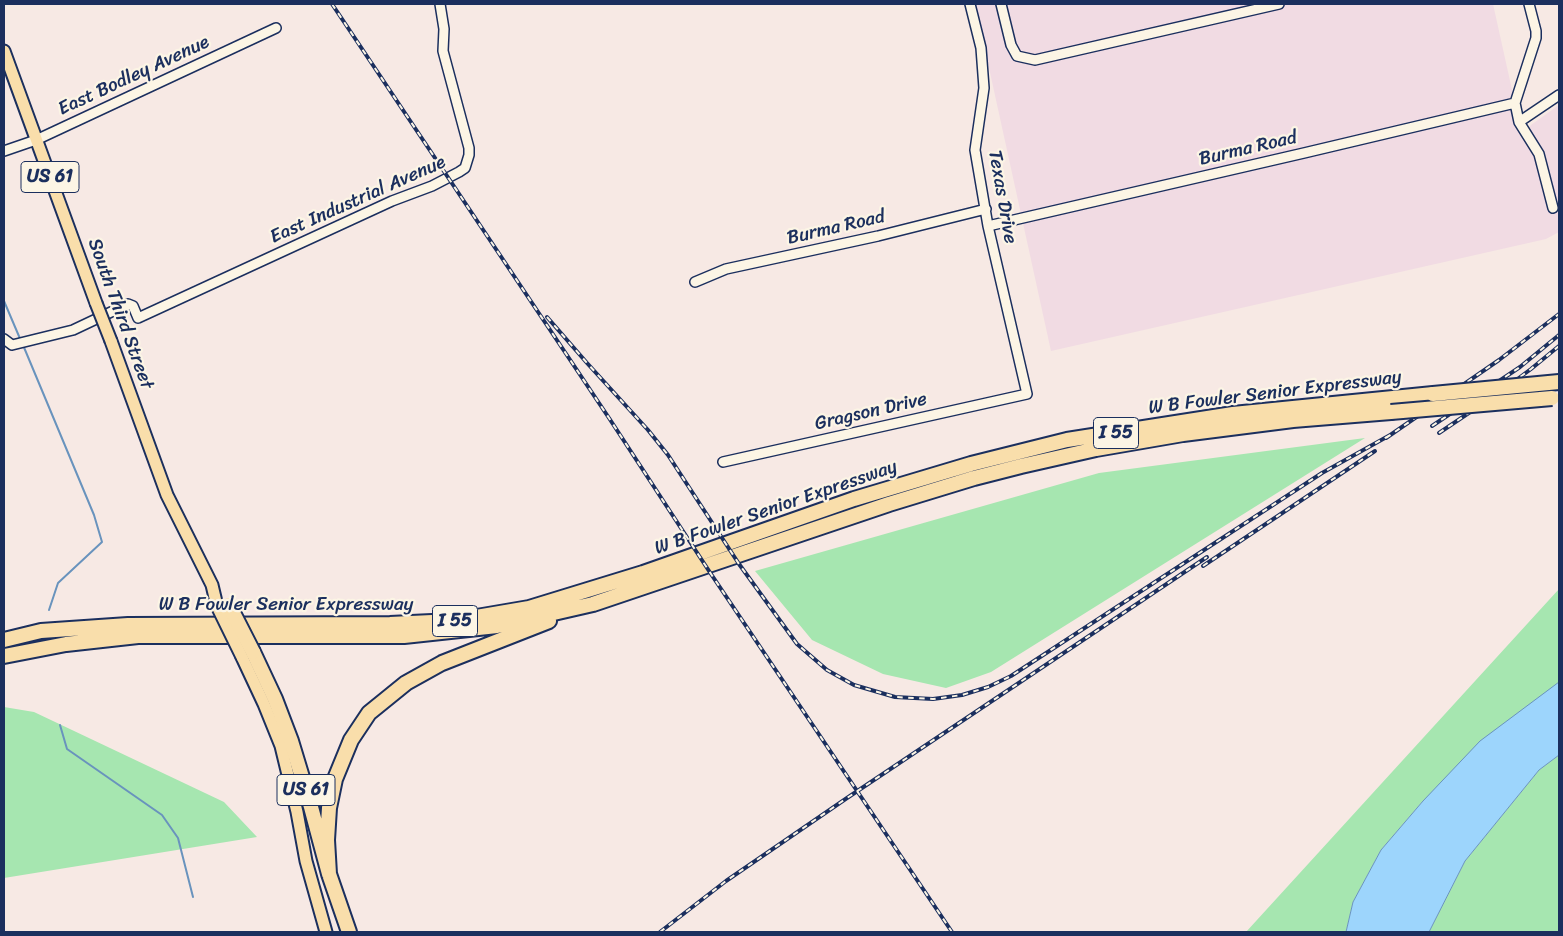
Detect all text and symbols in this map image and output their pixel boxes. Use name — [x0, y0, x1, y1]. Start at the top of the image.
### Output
street label: East Bodley Avenue — [55, 31, 213, 121]
street label: Burma Road — [1197, 127, 1299, 171]
street label: Texas Drive — [983, 148, 1021, 246]
street label: East Industrial Avenue — [267, 151, 449, 249]
road number: US 61 — [21, 162, 79, 192]
street label: Burma Road — [785, 206, 887, 250]
street label: South Third Street — [82, 236, 158, 392]
street label: W B Fowler Senior Expressway — [1147, 366, 1403, 420]
street label: Gragson Drive — [813, 388, 929, 436]
road number: I 55 — [1094, 418, 1138, 448]
street label: W B Fowler Senior Expressway — [652, 456, 900, 560]
street label: W B Fowler Senior Expressway — [159, 594, 413, 616]
road number: I 55 — [432, 606, 478, 636]
road number: US 61 — [277, 774, 335, 806]

